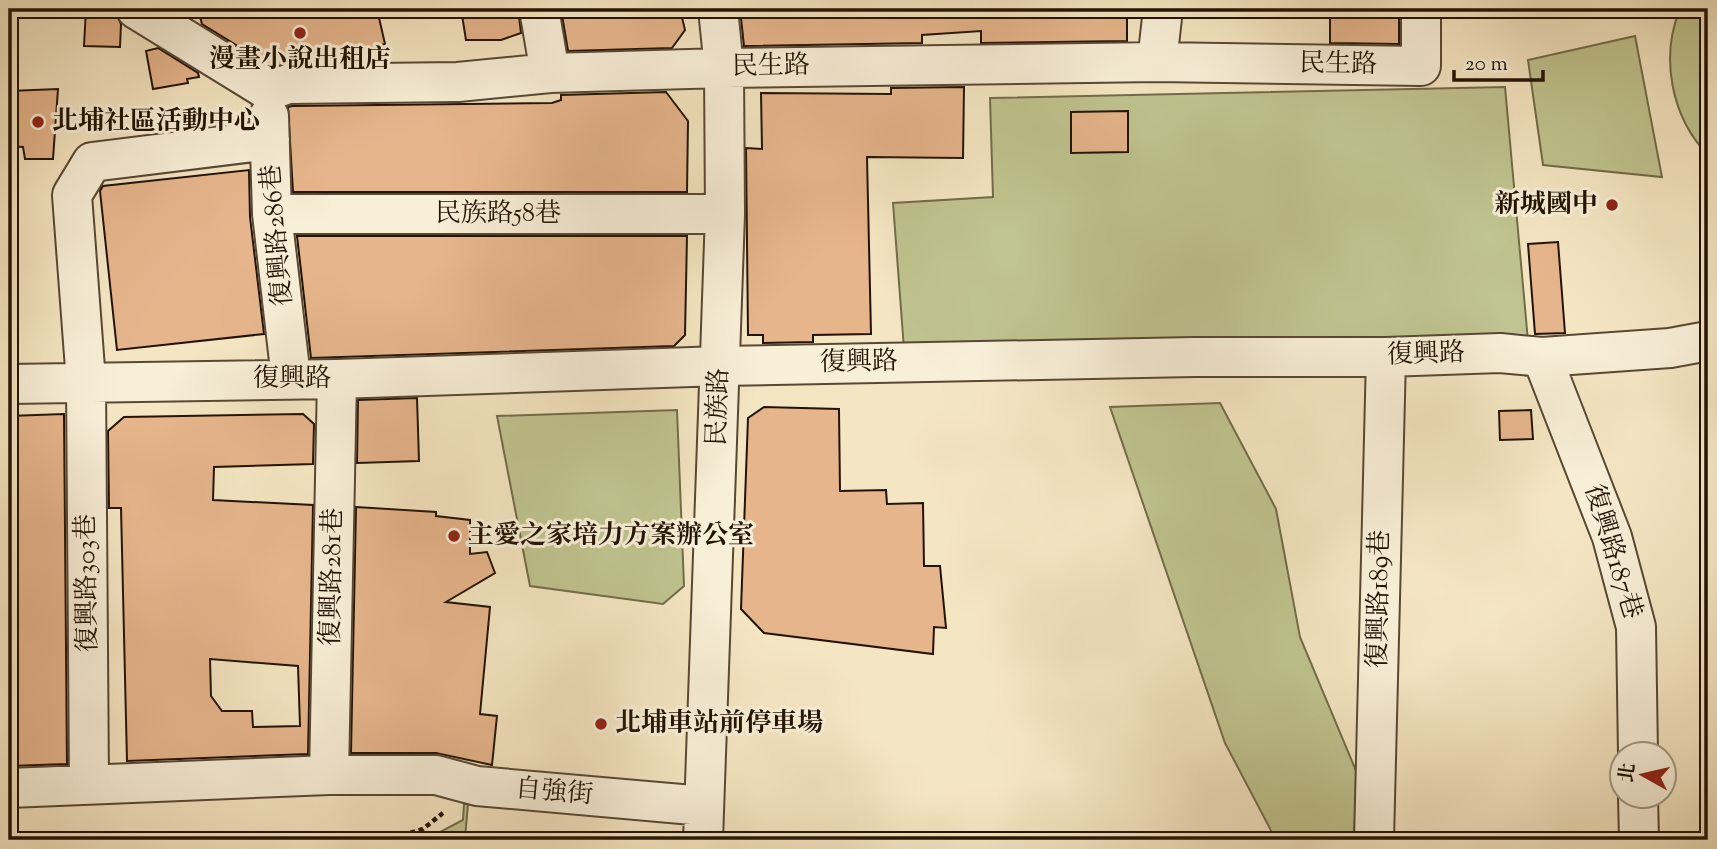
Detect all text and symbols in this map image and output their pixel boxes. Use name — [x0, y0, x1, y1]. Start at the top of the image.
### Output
marker: 漫畫小說出租店 — [292, 25, 308, 41]
scale bar — [1454, 38, 1544, 82]
place label: 漫畫小說出租店 — [209, 42, 391, 79]
street label: 民生路 — [1299, 46, 1377, 84]
street label: 民生路 — [732, 48, 810, 86]
text: 20 m — [1465, 50, 1508, 80]
place label: 北埔社區活動中心 — [52, 104, 260, 141]
marker: 北埔社區活動中心 — [30, 114, 46, 130]
street label: 復興路286巷 — [253, 163, 303, 307]
place label: 新城國中 — [1494, 187, 1598, 224]
street label: 民族路58巷 — [435, 196, 561, 233]
marker: 新城國中 — [1604, 197, 1620, 213]
street label: 復興路 — [1386, 335, 1466, 375]
street label: 復興路 — [820, 344, 898, 382]
street label: 復興路 — [253, 361, 331, 398]
street label: 民族路 — [699, 367, 739, 447]
street label: 復興路187巷 — [1574, 480, 1650, 624]
street label: 復興路281巷 — [313, 508, 353, 646]
street label: 復興路303巷 — [68, 513, 108, 653]
place label: 主愛之家培力方案辦公室 — [468, 518, 754, 555]
marker: 主愛之家培力方案辦公室 — [446, 528, 462, 544]
street label: 復興路189巷 — [1360, 529, 1400, 669]
place label: 北埔車站前停車場 — [615, 706, 823, 743]
marker: 北埔車站前停車場 — [593, 716, 609, 732]
north arrow — [1608, 740, 1678, 810]
text: 北 — [1614, 762, 1643, 784]
street label: 自強街 — [514, 771, 594, 815]

